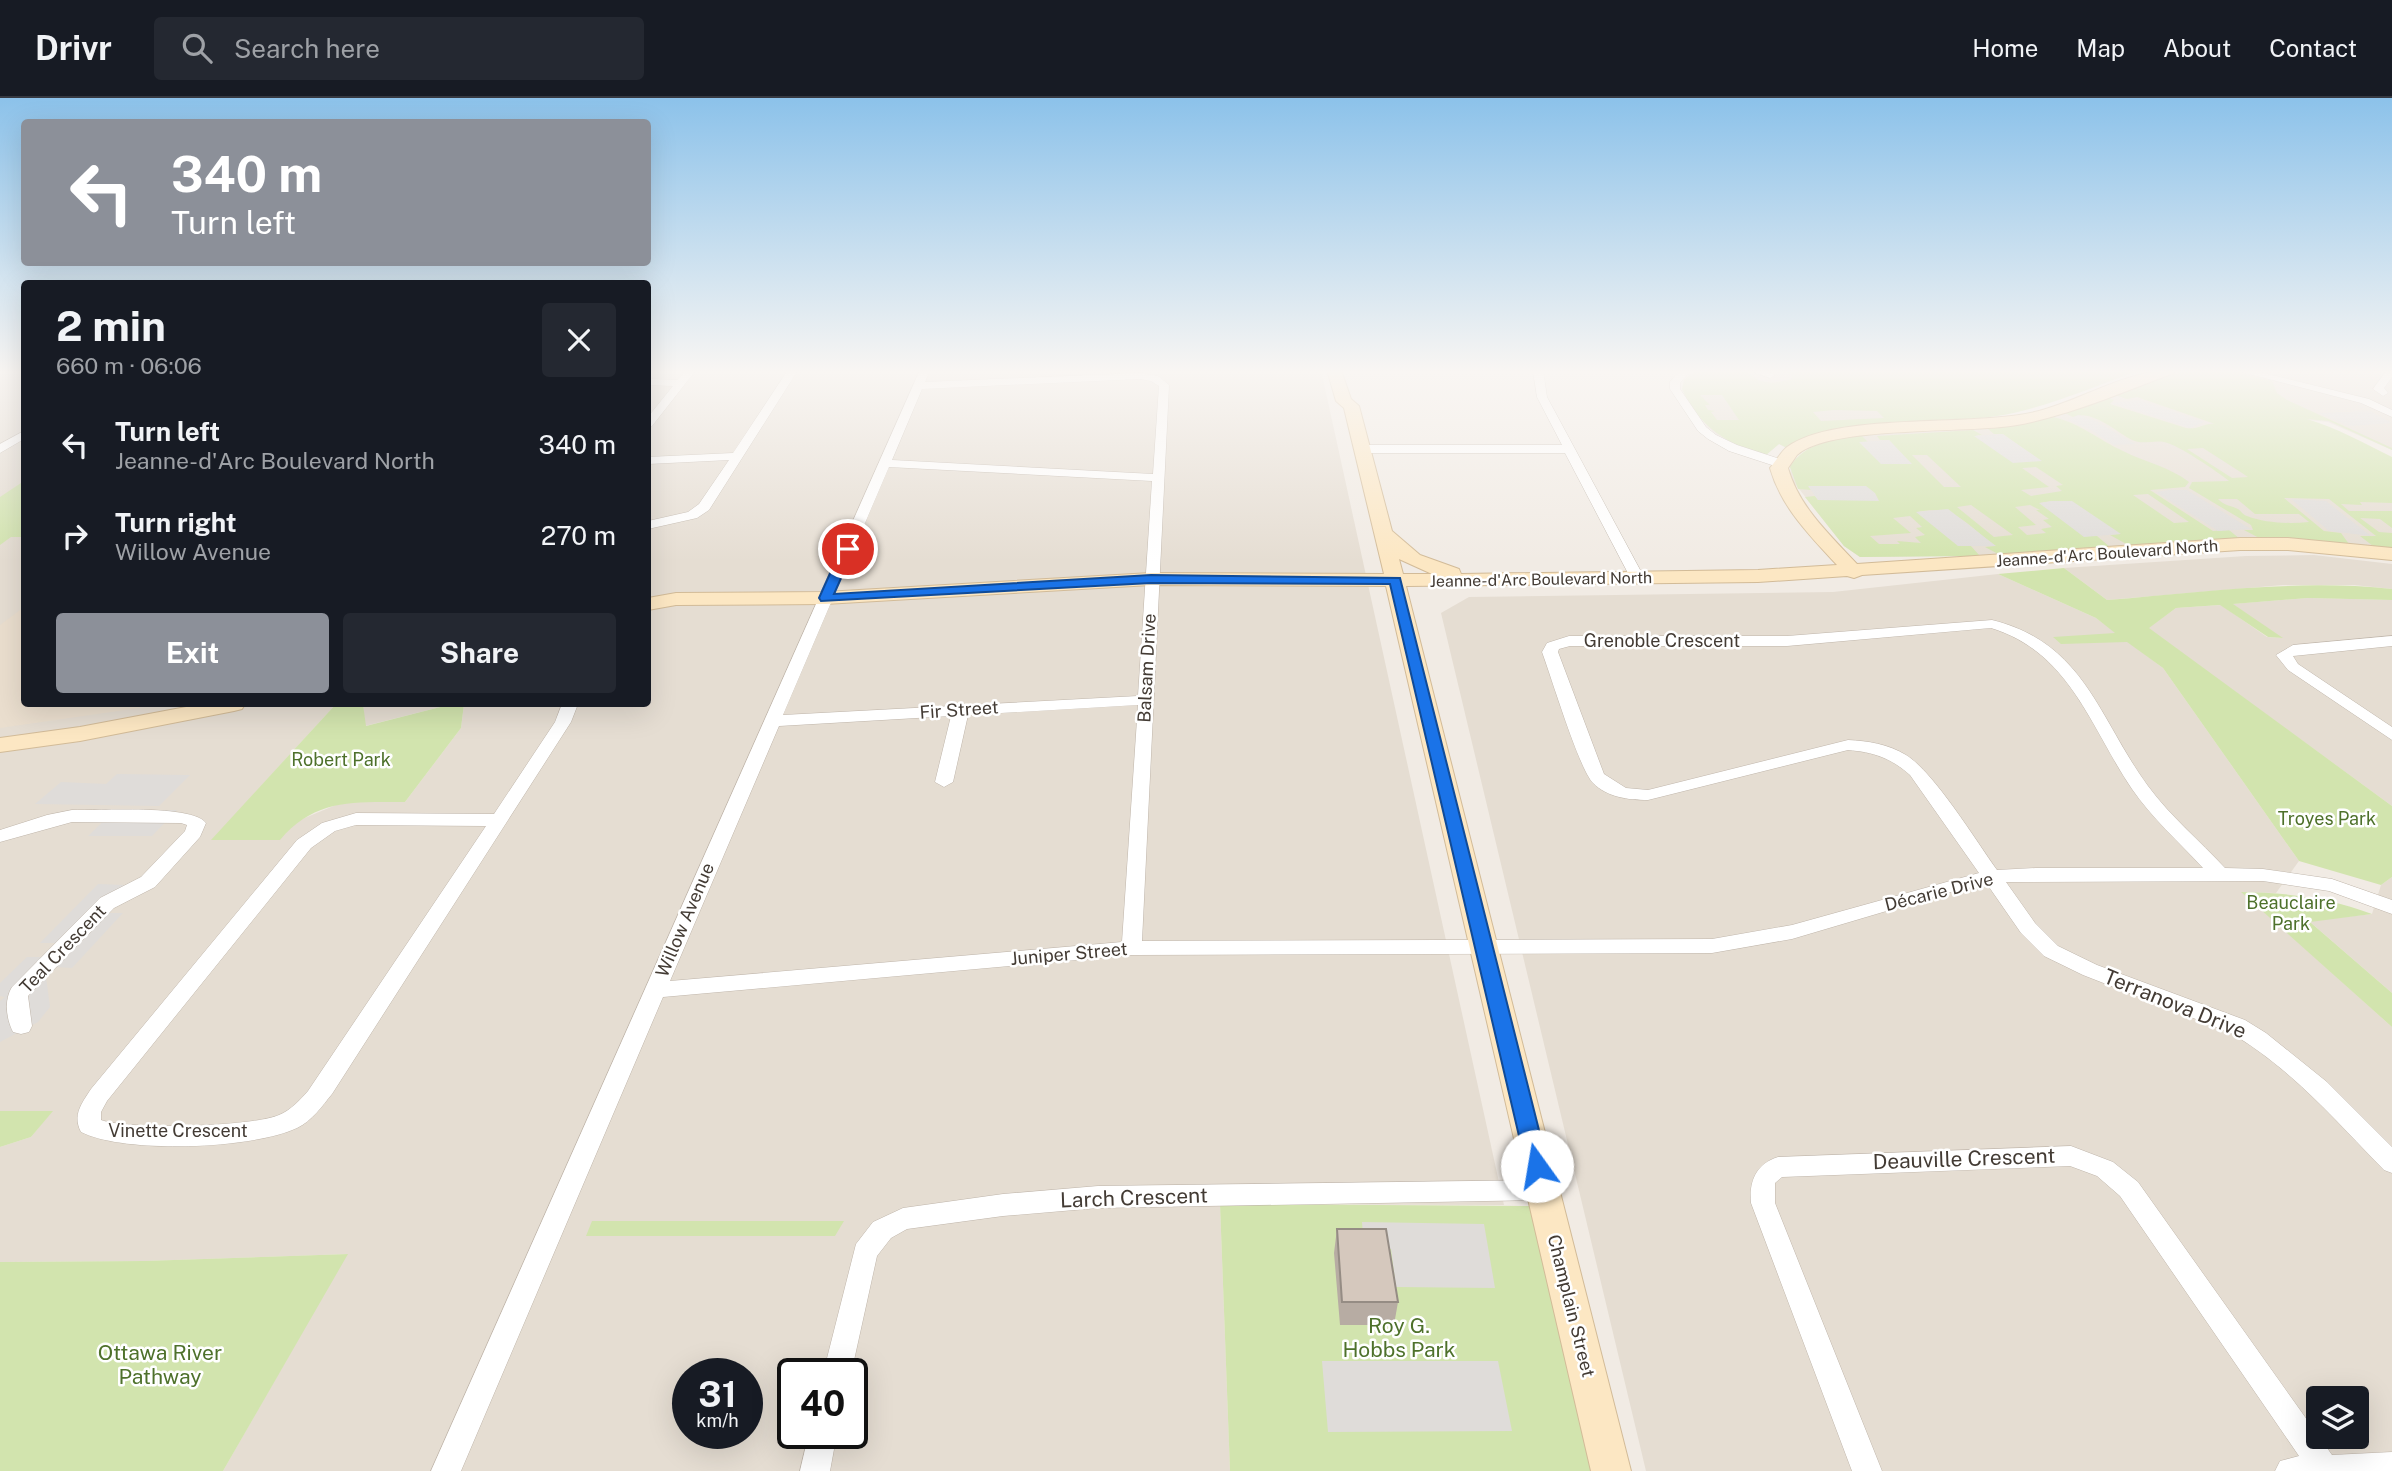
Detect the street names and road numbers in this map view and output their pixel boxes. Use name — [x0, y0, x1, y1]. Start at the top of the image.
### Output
street label: Jeanne-d'Arc Boulevard North — [1995, 536, 2219, 571]
street label: Jeanne-d'Arc Boulevard North — [1430, 568, 1652, 591]
street label: Balsam Drive — [1133, 613, 1160, 723]
street label: Grenoble Crescent — [1584, 630, 1740, 651]
street label: Fir Street — [919, 696, 999, 723]
street label: Willow Avenue — [651, 859, 718, 980]
street label: Décarie Drive — [1882, 868, 1995, 915]
street label: Teal Crescent — [15, 900, 110, 997]
street label: Juniper Street — [1010, 938, 1128, 969]
street label: Terranova Drive — [2100, 964, 2250, 1044]
street label: Vinette Crescent — [108, 1120, 248, 1141]
street label: Deauville Crescent — [1872, 1143, 2056, 1174]
street label: Larch Crescent — [1060, 1182, 1208, 1213]
street label: Champlain Street — [1544, 1232, 1599, 1379]

